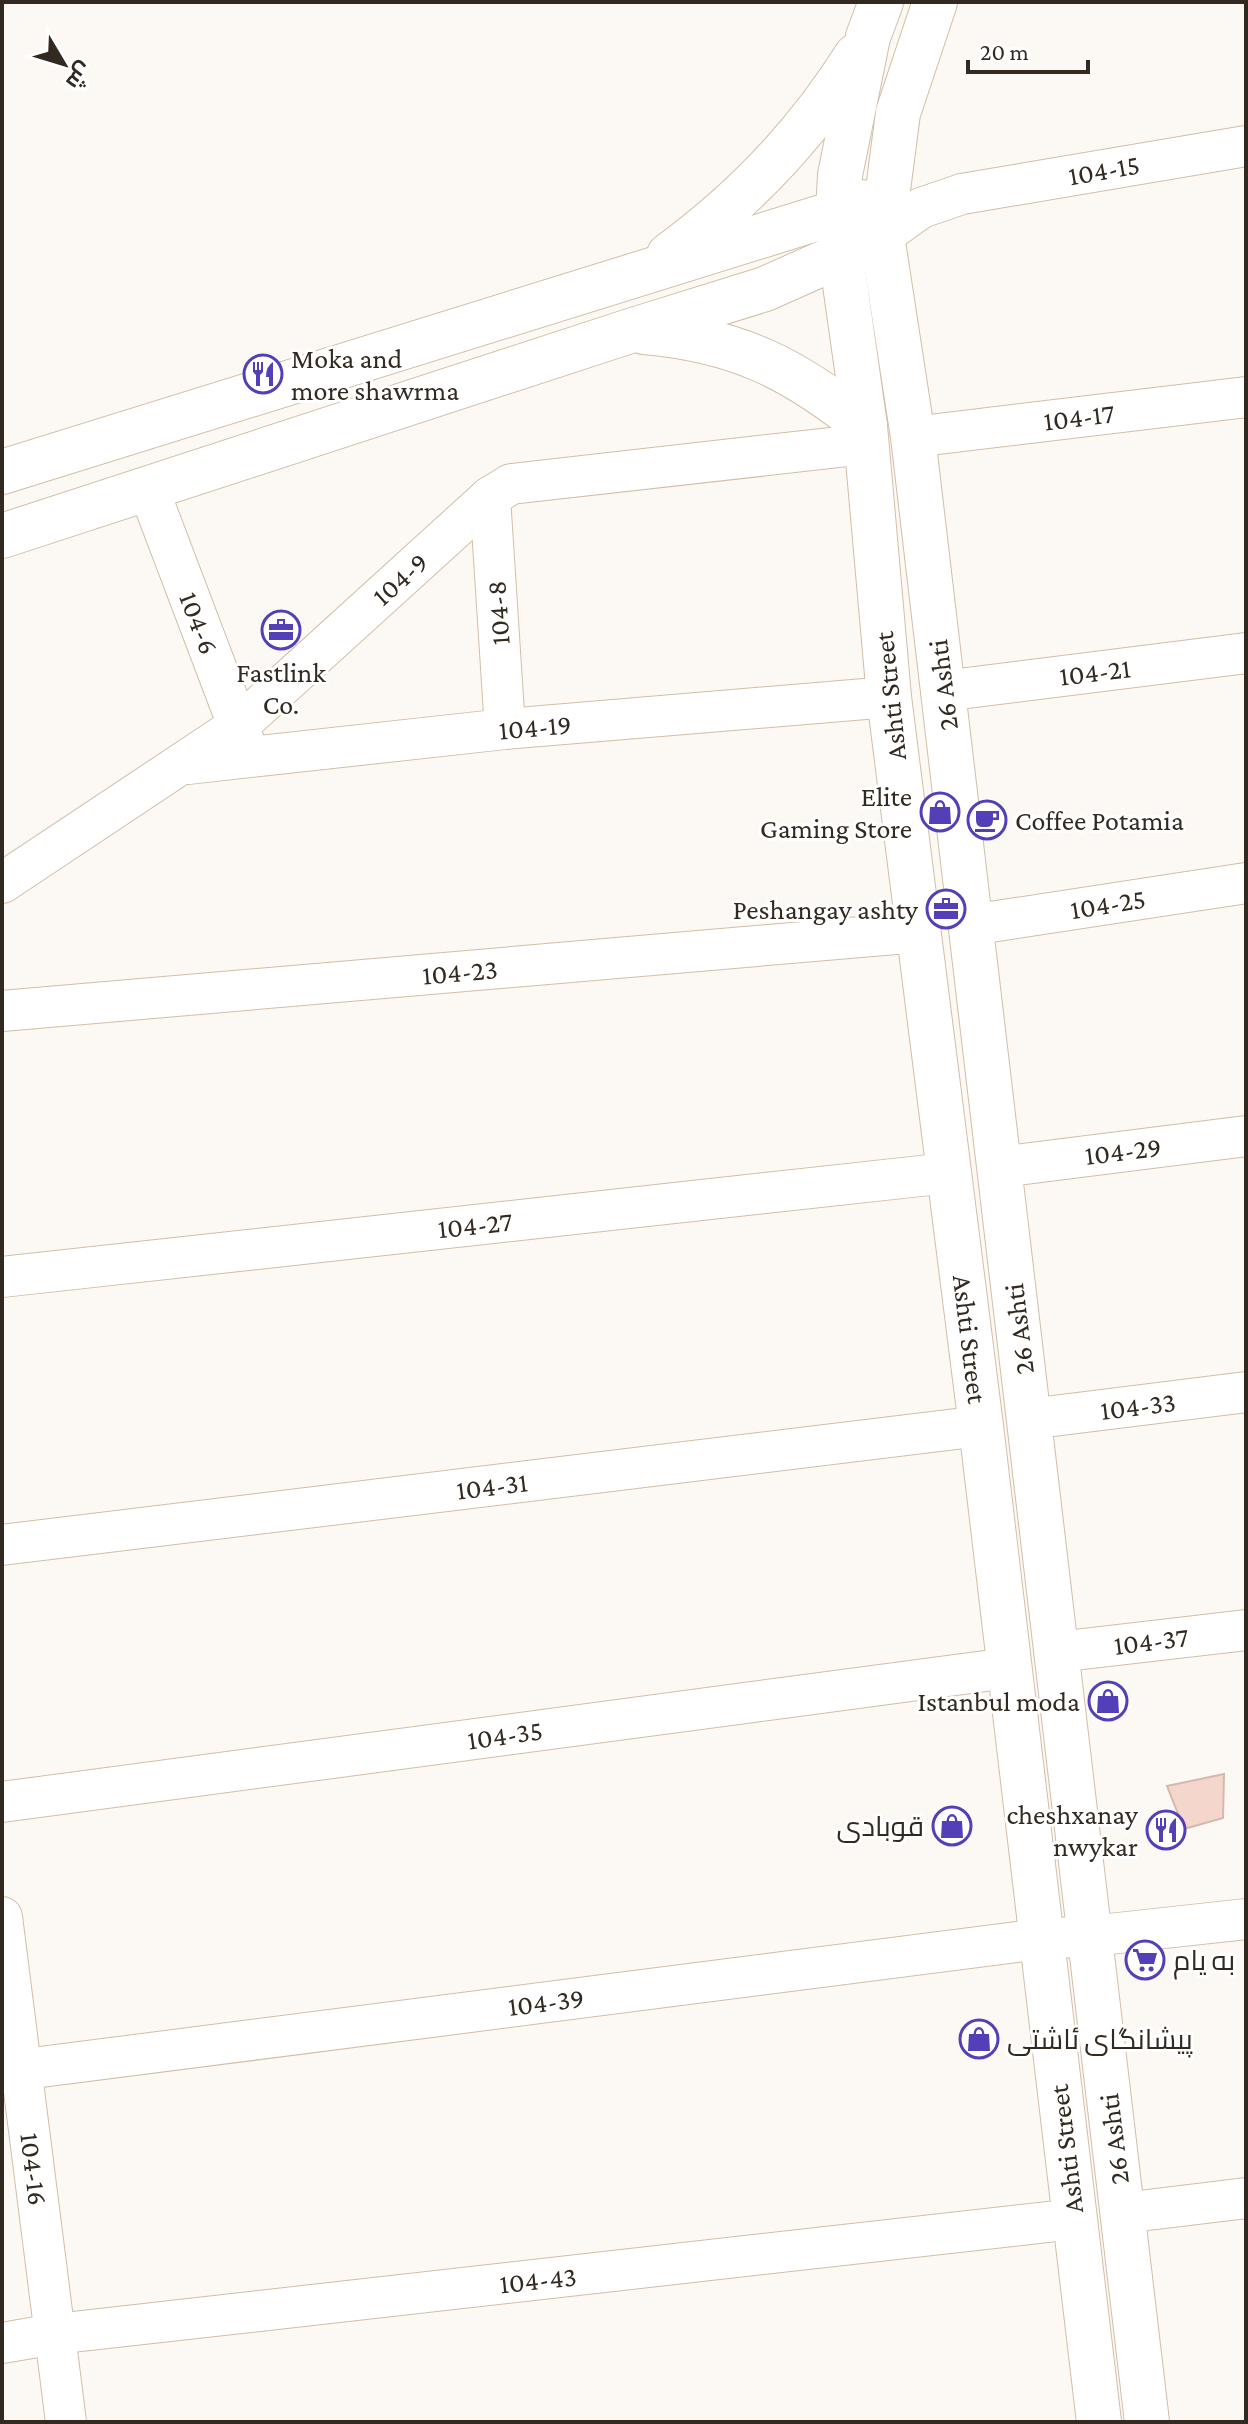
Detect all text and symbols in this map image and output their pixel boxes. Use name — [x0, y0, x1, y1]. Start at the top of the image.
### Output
north arrow — [24, 24, 104, 104]
scale bar — [968, 24, 1088, 74]
text: 20 m — [980, 38, 1029, 65]
text: ش — [60, 57, 98, 95]
street label: 104-15 — [1066, 149, 1142, 191]
place label: Moka and more shawrma — [291, 343, 459, 406]
restaurant icon: Moka and more shawrma — [242, 353, 284, 395]
street label: 104-17 — [1042, 397, 1116, 437]
street label: 104-9 — [366, 546, 434, 612]
street label: 104-8 — [480, 580, 516, 646]
street label: 104-6 — [173, 588, 225, 658]
office icon: Fastlink Co. — [260, 609, 302, 651]
street label: Ashti Street — [868, 629, 912, 762]
street label: 26 Ashti — [922, 638, 964, 732]
street label: 104-21 — [1057, 652, 1133, 692]
place label: Fastlink Co. — [236, 657, 326, 720]
street label: 104-19 — [497, 708, 573, 746]
place label: Elite Gaming Store — [760, 781, 912, 844]
shop icon: Elite Gaming Store — [919, 791, 961, 833]
cafe icon: Coffee Potamia — [966, 799, 1008, 841]
place label: Coffee Potamia — [1015, 805, 1184, 836]
street label: 104-25 — [1068, 883, 1148, 925]
office icon: Peshangay ashty — [925, 888, 967, 930]
place label: Peshangay ashty — [733, 894, 919, 925]
street label: 104-23 — [421, 953, 499, 991]
street label: 104-29 — [1083, 1131, 1163, 1171]
street label: 104-27 — [436, 1206, 514, 1244]
street label: Ashti Street — [947, 1273, 993, 1406]
street label: 26 Ashti — [998, 1282, 1040, 1376]
street label: 104-33 — [1099, 1386, 1177, 1426]
street label: 104-31 — [454, 1466, 530, 1506]
street label: 104-37 — [1112, 1621, 1190, 1661]
shop icon: Istanbul moda — [1087, 1680, 1129, 1722]
place label: Istanbul moda — [917, 1686, 1080, 1717]
street label: 104-35 — [465, 1714, 545, 1756]
place label: cheshxanay nwykar — [1006, 1799, 1139, 1862]
shop icon: قوبادی — [931, 1805, 973, 1847]
restaurant icon: cheshxanay nwykar — [1145, 1809, 1187, 1851]
place label: قوبادی — [836, 1811, 924, 1843]
supermarket icon: به يام — [1124, 1939, 1166, 1981]
place label: به يام — [1173, 1945, 1235, 1980]
street label: 104-39 — [506, 1982, 586, 2022]
shop icon: پیشانگای ئاشتی — [958, 2018, 1000, 2060]
place label: پیشانگای ئاشتی — [1007, 2024, 1193, 2058]
street label: Ashti Street — [1043, 2082, 1089, 2215]
street label: 26 Ashti — [1093, 2092, 1135, 2186]
street label: 104-16 — [14, 2131, 54, 2207]
street label: 104-43 — [498, 2261, 578, 2299]

